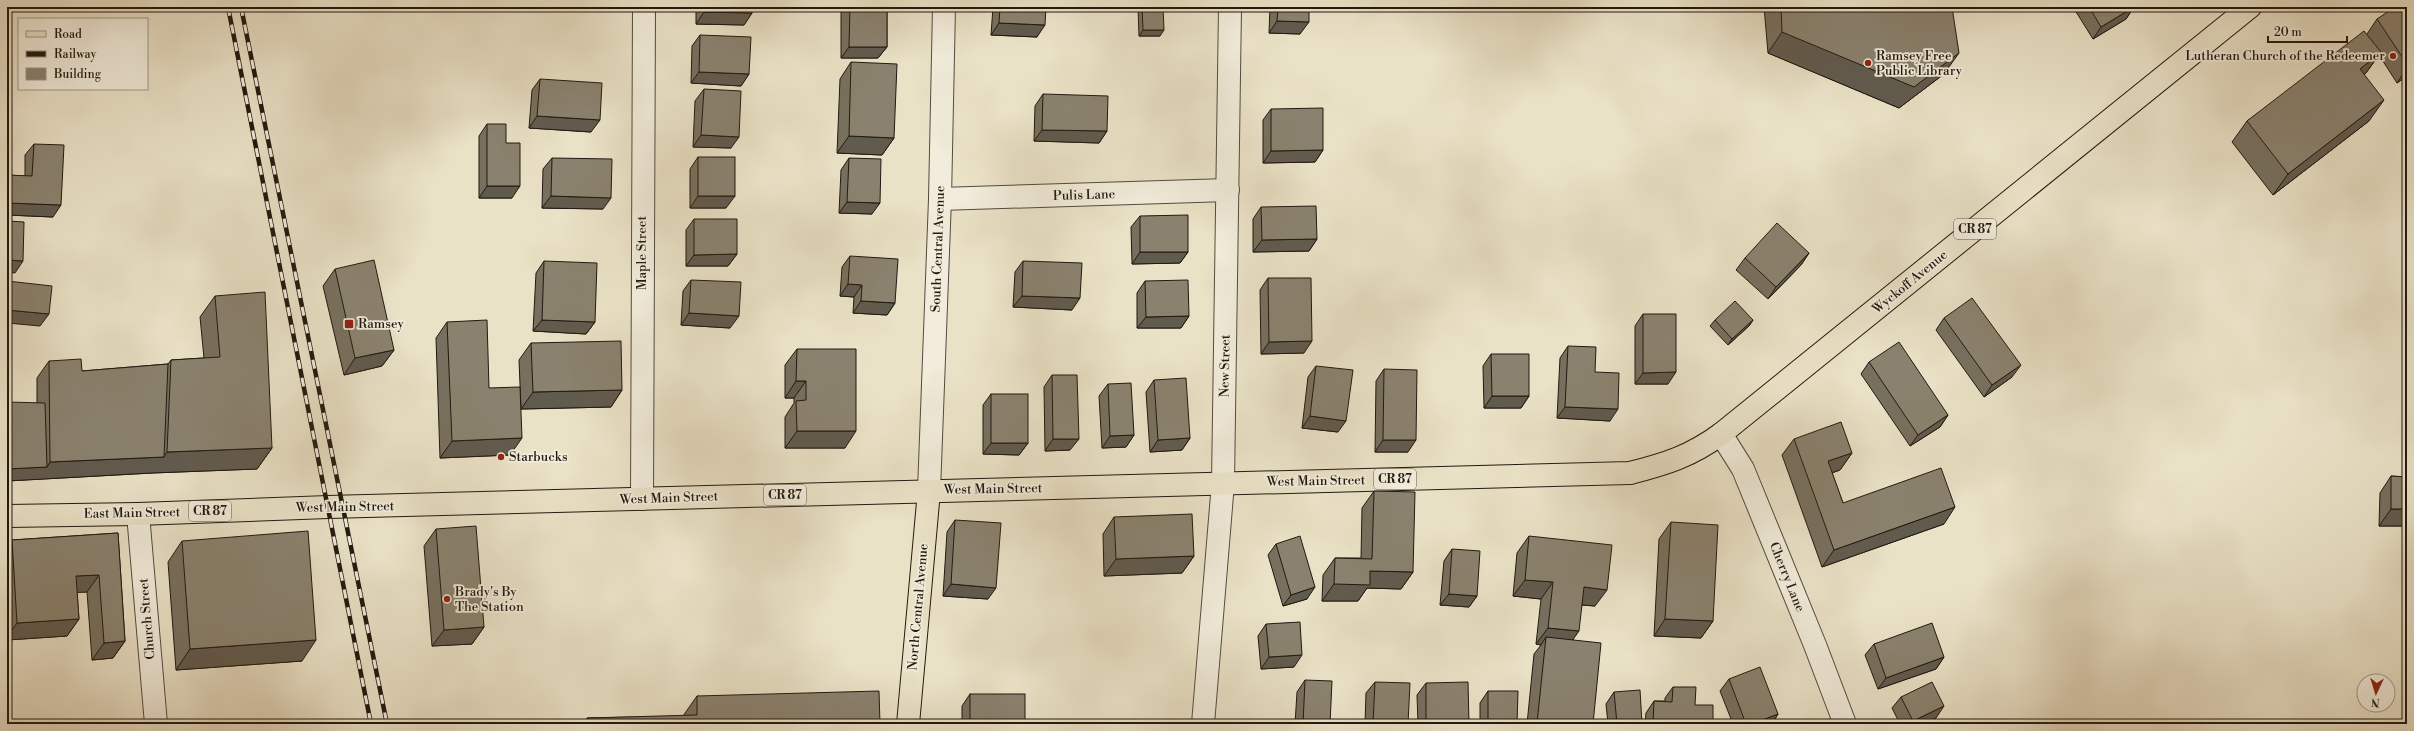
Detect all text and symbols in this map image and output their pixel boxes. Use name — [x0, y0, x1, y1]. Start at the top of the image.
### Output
legend — [18, 18, 148, 90]
scale bar — [2268, 18, 2347, 44]
text: 20 m — [2274, 25, 2302, 40]
text: Road — [54, 27, 82, 42]
text: Railway — [54, 47, 96, 62]
place label: Ramsey Free Public Library — [1876, 48, 1963, 79]
place label: Lutheran Church of the Redeemer — [2185, 48, 2385, 64]
marker: Lutheran Church of the Redeemer — [2388, 51, 2398, 61]
marker: Ramsey Free Public Library — [1863, 58, 1873, 68]
text: Building — [53, 67, 102, 82]
street label: South Central Avenue — [928, 185, 948, 313]
street label: Pulis Lane — [1053, 186, 1116, 204]
street label: Maple Street — [634, 216, 650, 290]
road number: CR 87 — [1954, 219, 1996, 239]
street label: Wyckoff Avenue — [1869, 247, 1951, 318]
place label: Ramsey — [358, 316, 404, 332]
marker: Ramsey — [343, 318, 355, 330]
street label: New Street — [1216, 334, 1234, 398]
place label: Starbucks — [509, 449, 568, 465]
marker: Starbucks — [496, 452, 506, 462]
road number: CR 87 — [1374, 469, 1416, 489]
street label: West Main Street — [1266, 472, 1366, 490]
street label: West Main Street — [943, 480, 1043, 498]
road number: CR 87 — [764, 485, 806, 505]
street label: West Main Street — [618, 488, 719, 508]
street label: West Main Street — [295, 498, 395, 516]
road number: CR 87 — [189, 501, 231, 521]
street label: East Main Street — [84, 504, 181, 522]
street label: Cherry Lane — [1766, 540, 1808, 615]
street label: North Central Avenue — [904, 542, 932, 671]
street label: Church Street — [135, 577, 159, 660]
place label: Brady's By The Station — [454, 584, 524, 615]
marker: Brady's By The Station — [442, 594, 452, 604]
north arrow — [2356, 673, 2396, 713]
text: N — [2370, 695, 2380, 709]

